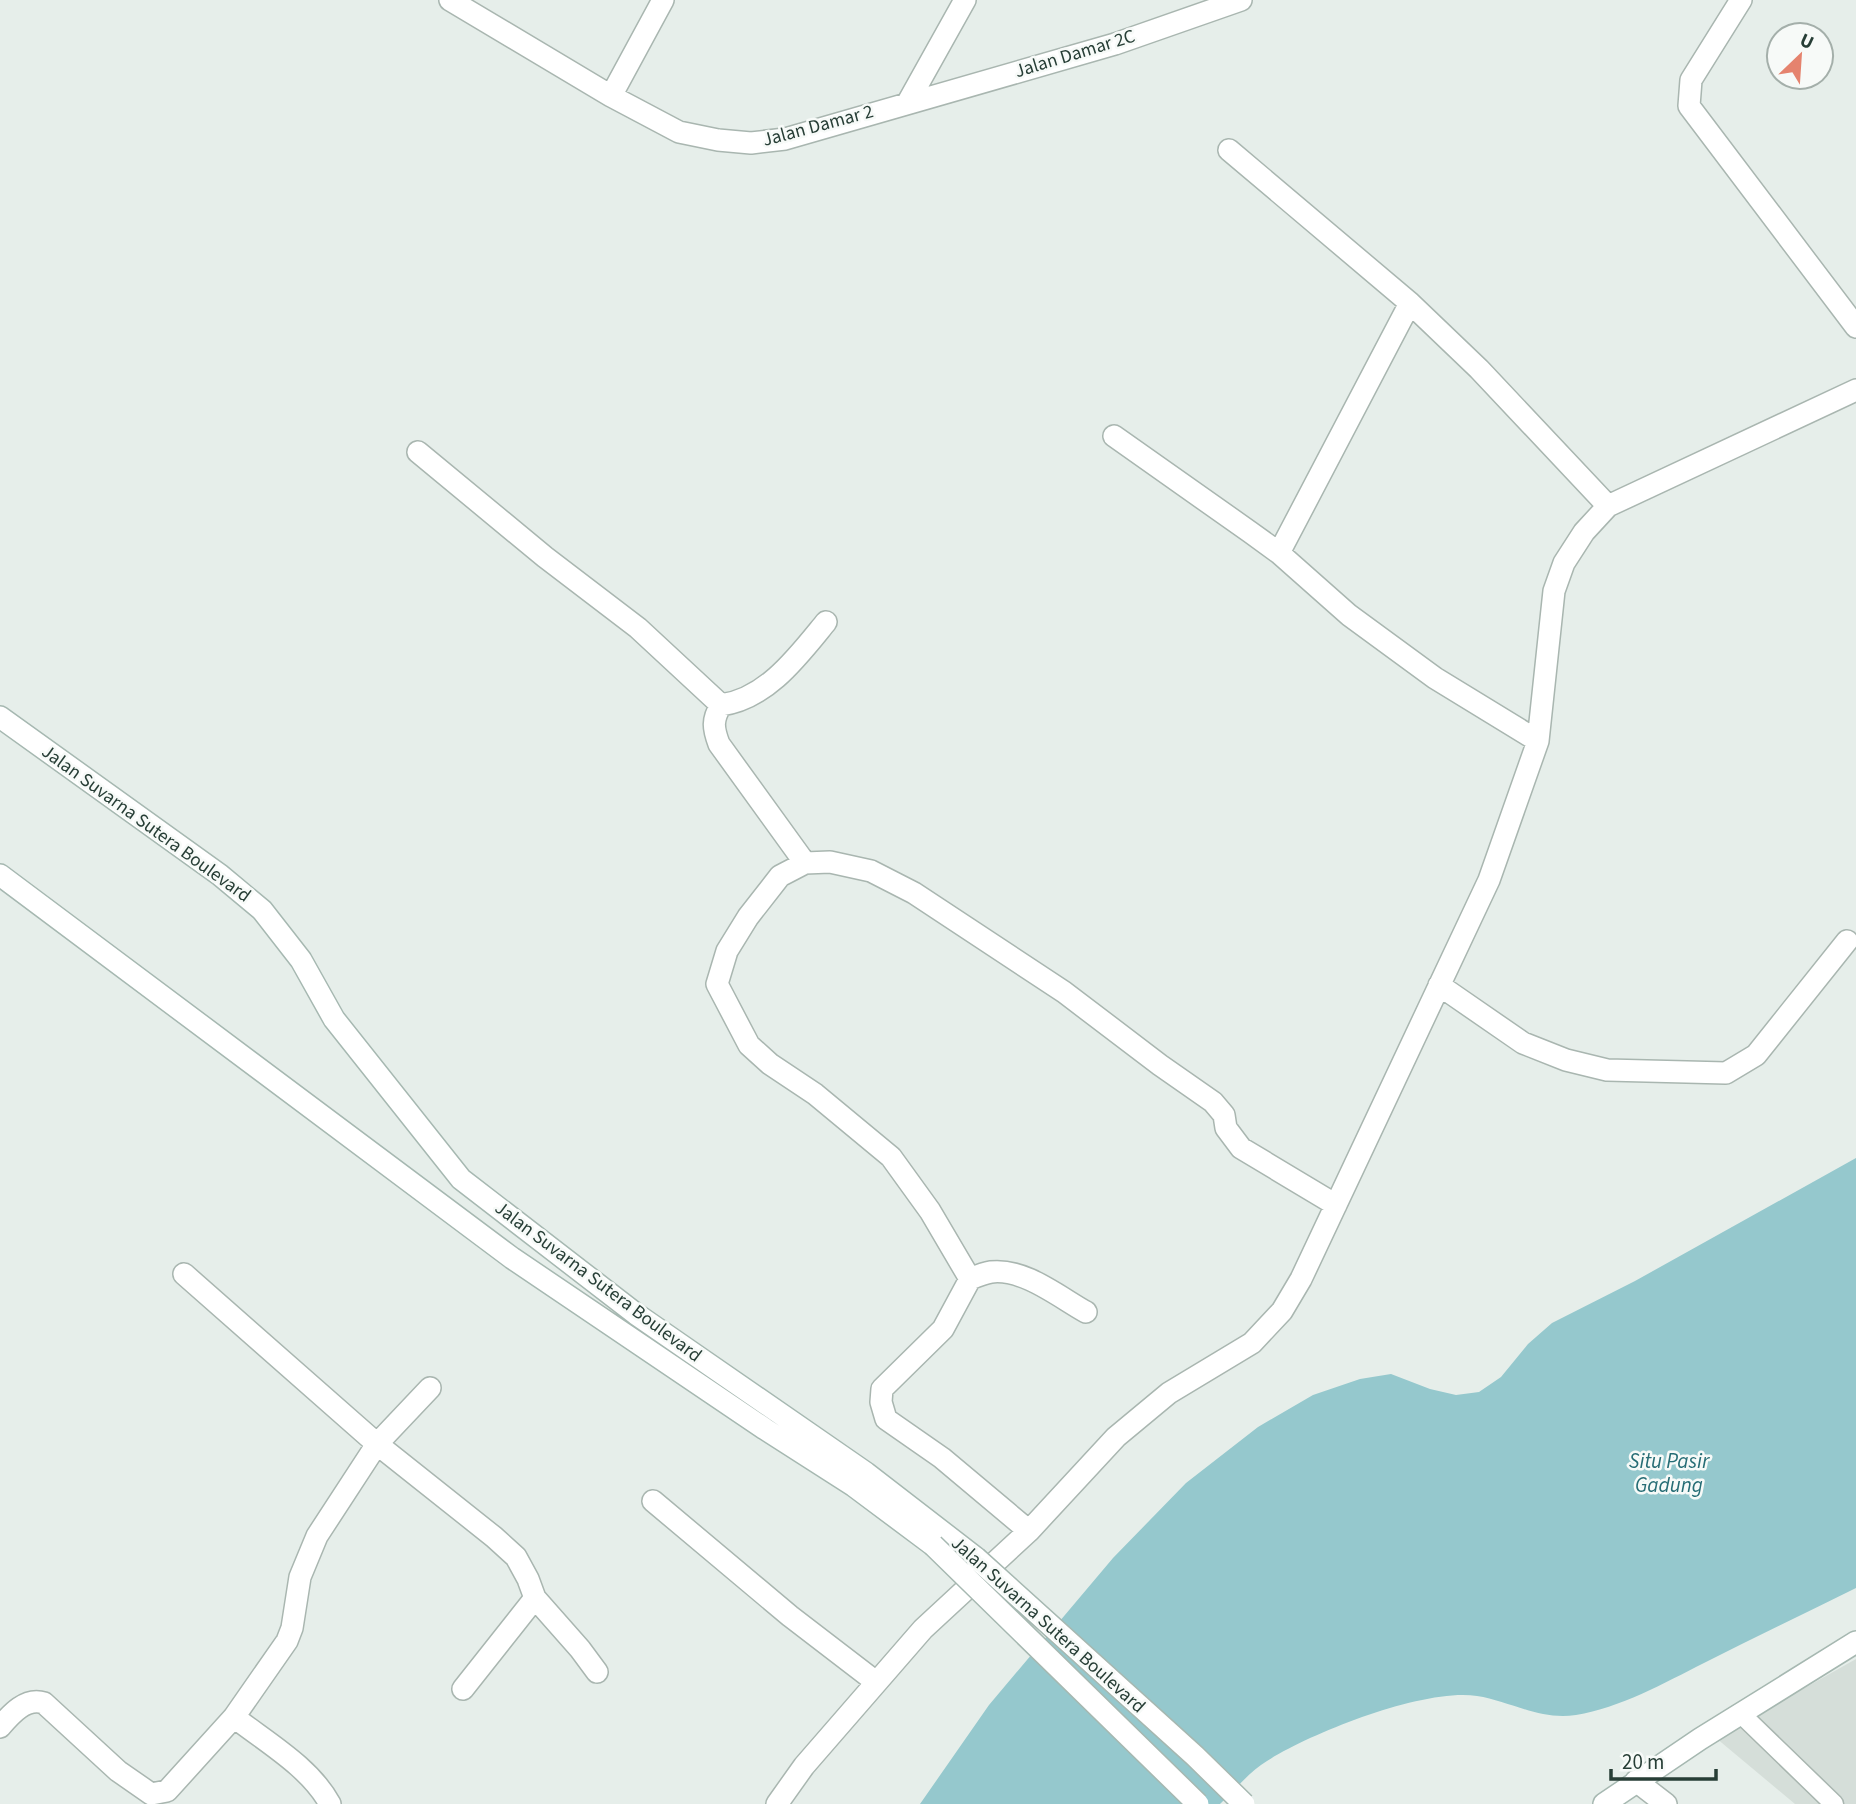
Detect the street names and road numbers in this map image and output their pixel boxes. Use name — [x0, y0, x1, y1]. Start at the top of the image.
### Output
street label: Jalan Damar 2C — [1011, 23, 1139, 85]
street label: Jalan Damar 2 — [760, 98, 876, 154]
street label: Jalan Suvarna Sutera Boulevard — [36, 739, 256, 909]
street label: Jalan Suvarna Sutera Boulevard — [489, 1195, 707, 1369]
street label: Jalan Suvarna Sutera Boulevard — [945, 1530, 1151, 1720]

